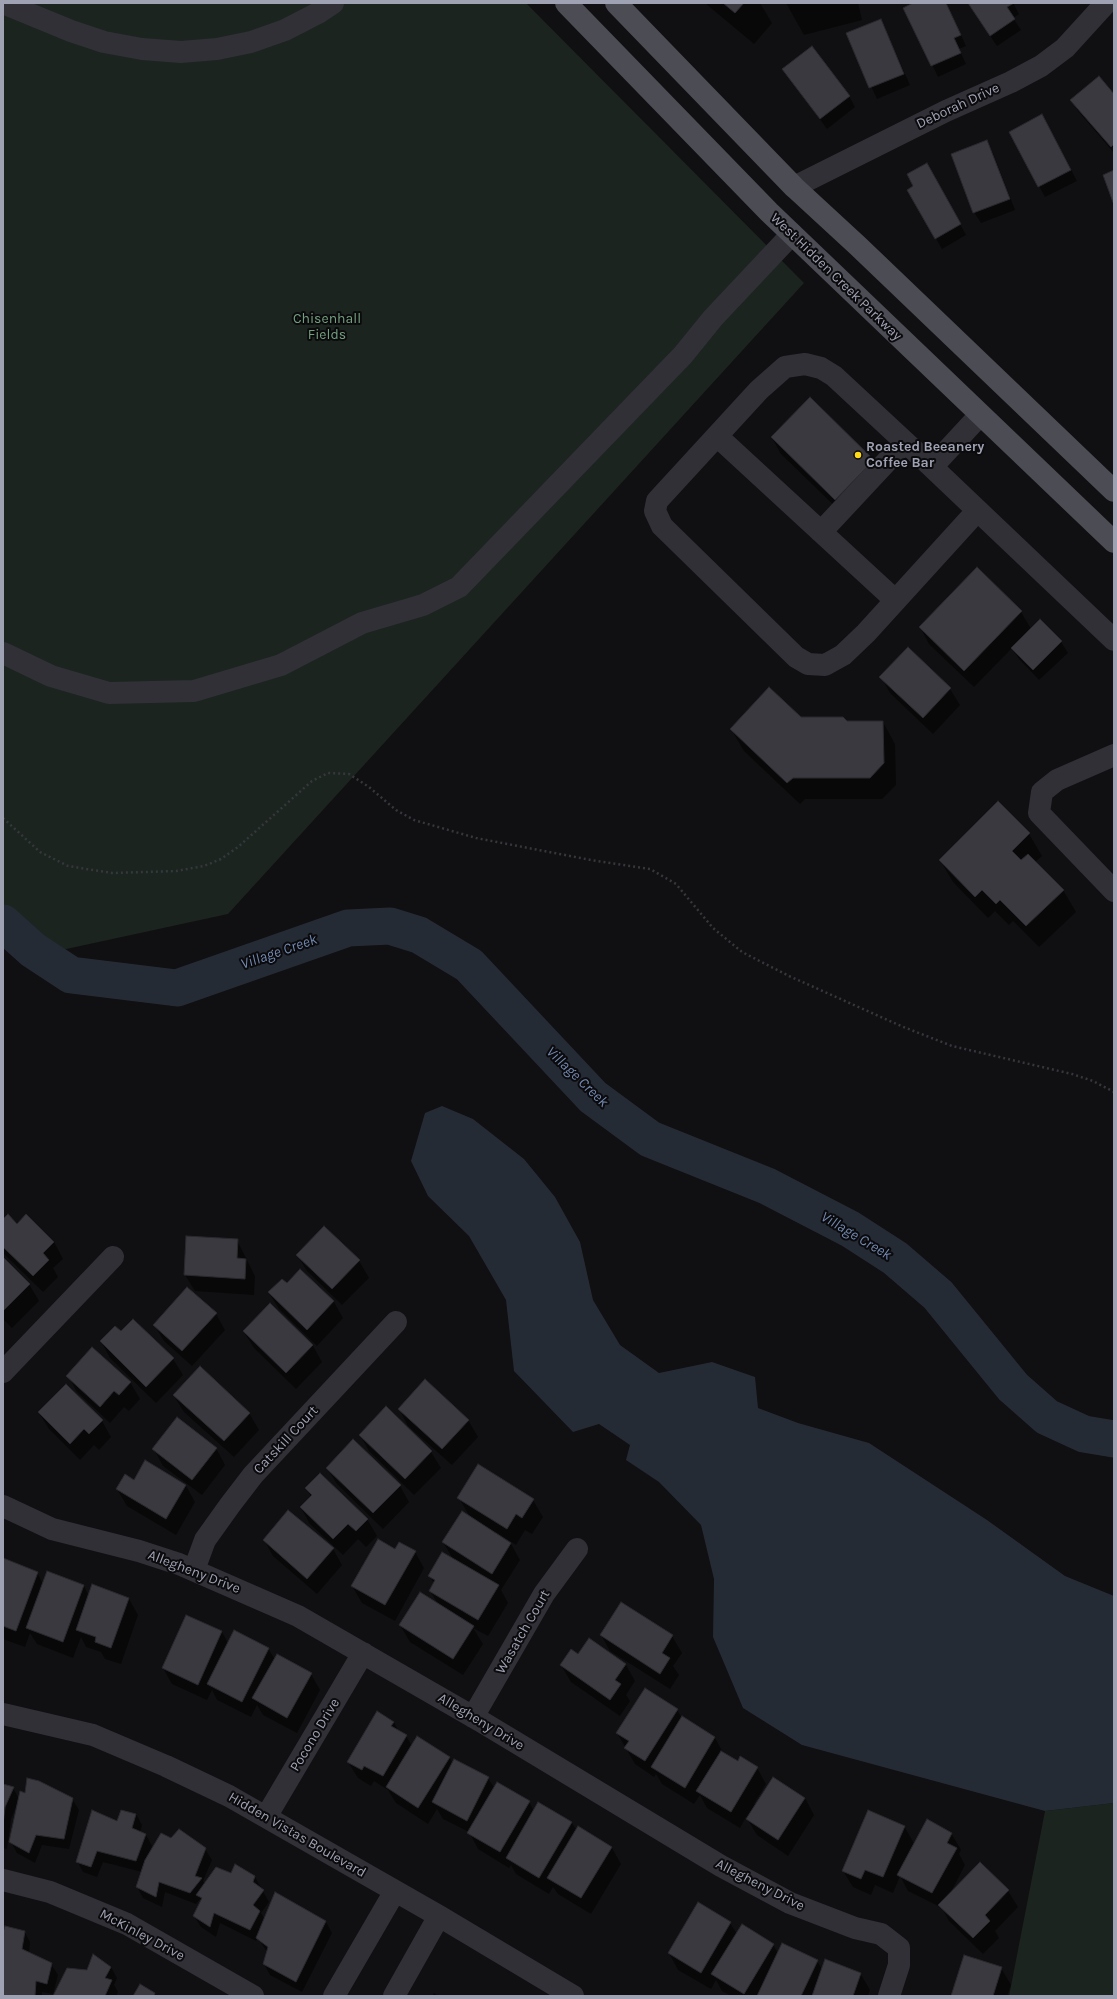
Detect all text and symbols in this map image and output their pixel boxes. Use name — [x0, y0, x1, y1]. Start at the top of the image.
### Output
street label: Deborah Drive — [914, 79, 1002, 133]
street label: West Hidden Creek Parkway — [767, 210, 905, 344]
park label: Chisenhall Fields — [293, 311, 361, 344]
place label: Roasted Beeanery Coffee Bar — [866, 439, 984, 472]
marker: Roasted Beeanery Coffee Bar — [853, 450, 863, 460]
water label: Village Creek — [238, 931, 320, 973]
water label: Village Creek — [542, 1043, 612, 1111]
water label: Village Creek — [817, 1208, 895, 1264]
street label: Catskill Court — [250, 1402, 322, 1478]
street label: Allegheny Drive — [145, 1547, 243, 1597]
street label: Wasatch Court — [492, 1587, 554, 1677]
street label: Allegheny Drive — [435, 1690, 527, 1754]
street label: Pocono Drive — [287, 1695, 343, 1775]
street label: Hidden Vistas Boulevard — [225, 1789, 369, 1881]
street label: Allegheny Drive — [713, 1855, 807, 1915]
street label: McKinley Drive — [97, 1906, 187, 1964]

